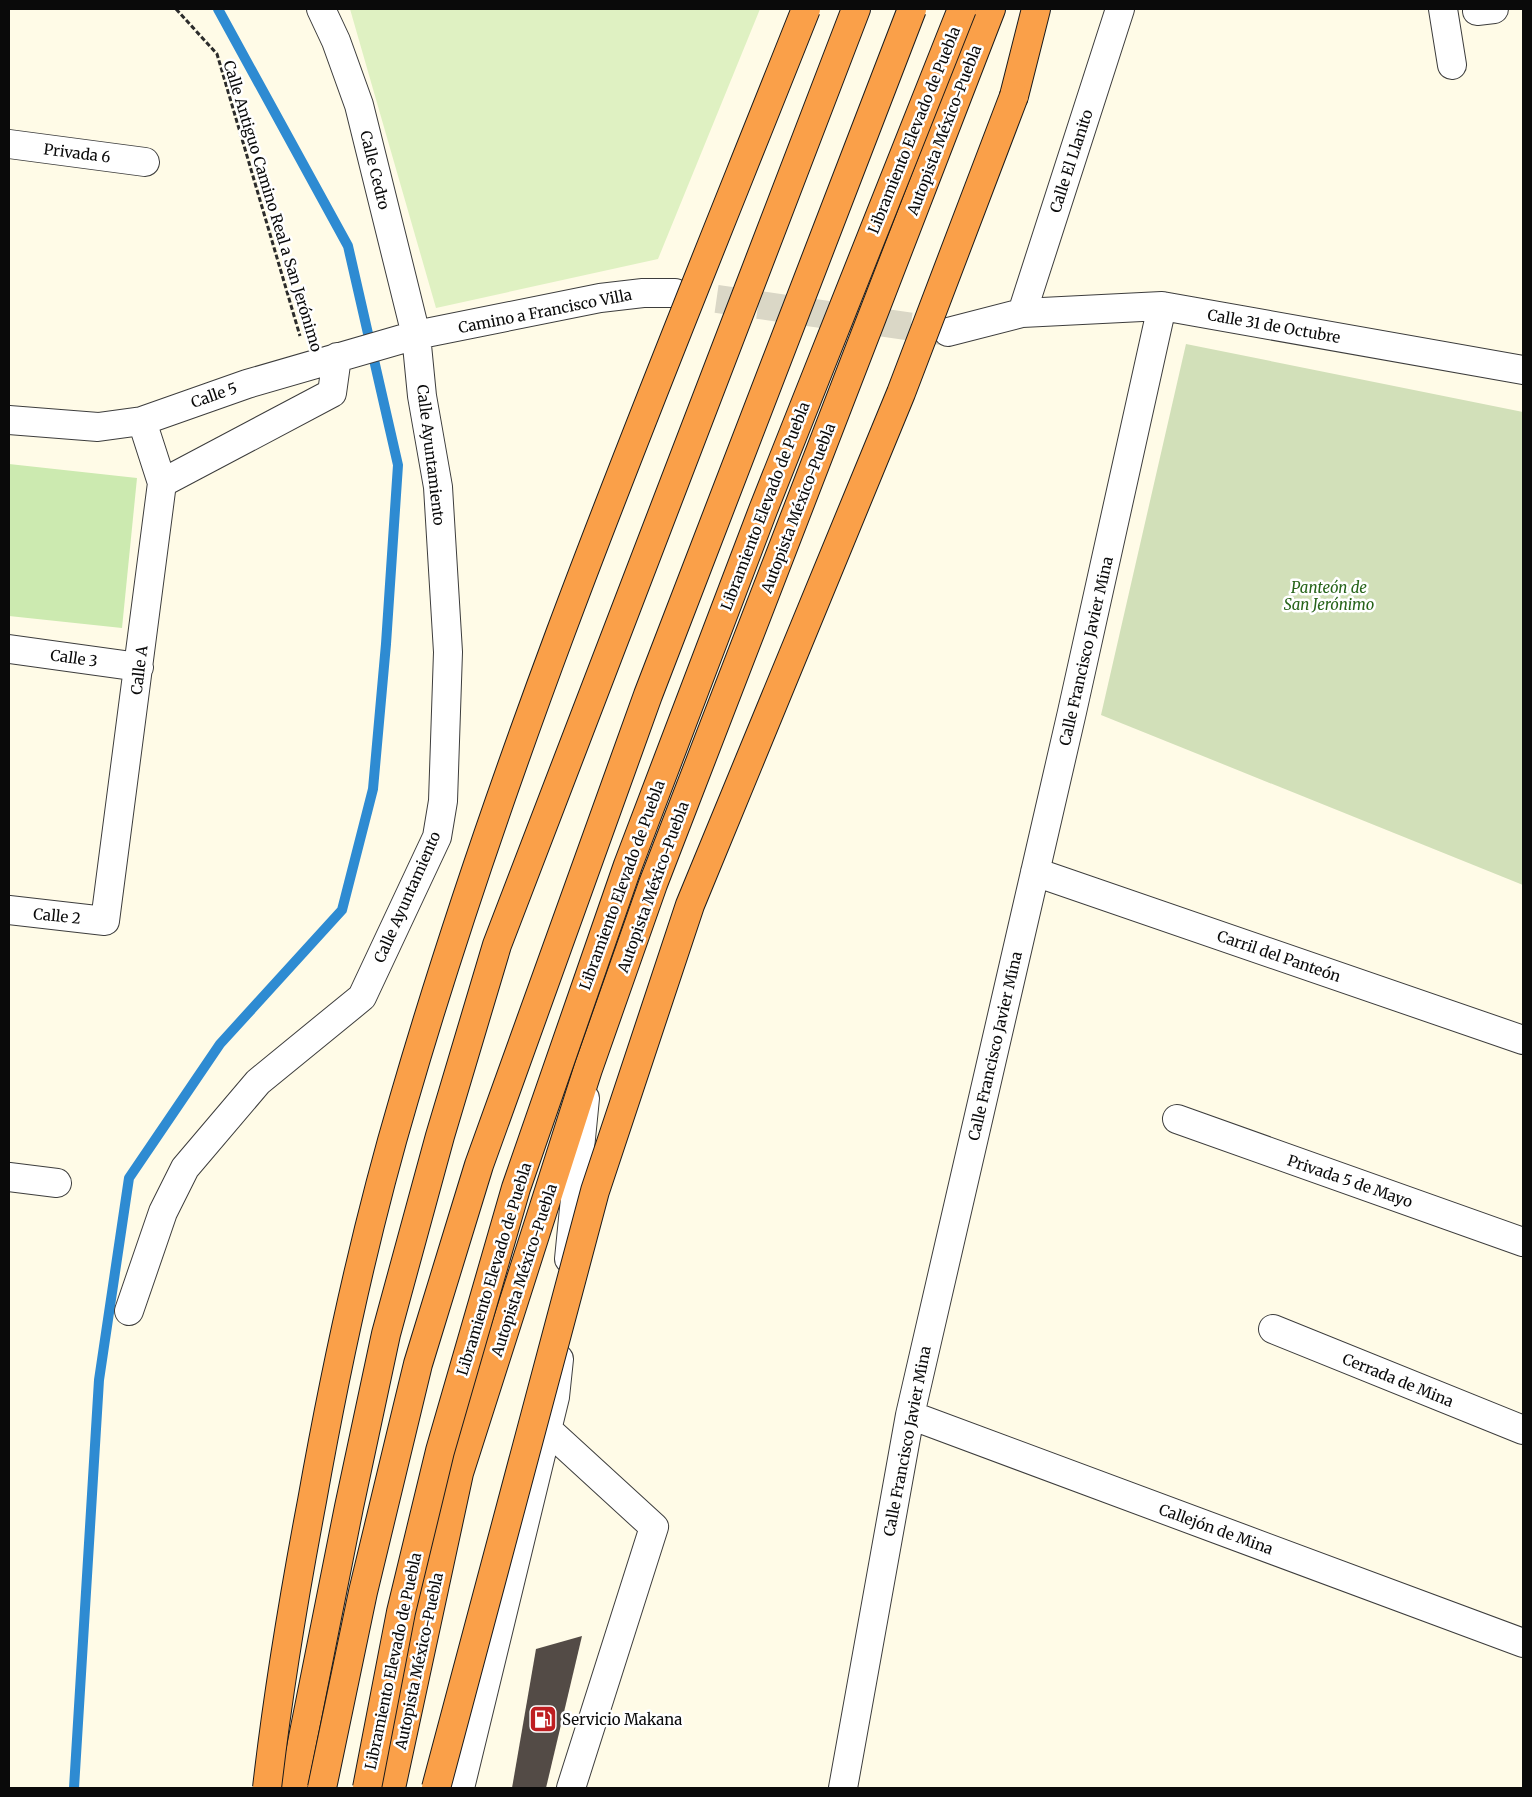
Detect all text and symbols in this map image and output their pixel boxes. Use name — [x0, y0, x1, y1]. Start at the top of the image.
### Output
street label: Libramiento Elevado de Puebla — [864, 24, 964, 236]
street label: Autopista México-Puebla — [902, 42, 985, 219]
street label: Calle Antiguo Camino Real a San Jerónimo — [220, 58, 327, 354]
street label: Calle El Llanito — [1045, 107, 1097, 215]
street label: Calle Cedro — [356, 129, 394, 212]
street label: Privada 6 — [42, 139, 112, 167]
street label: Camino a Francisco Villa — [457, 285, 633, 337]
street label: Calle 31 de Octubre — [1206, 305, 1342, 347]
street label: Calle 5 — [188, 378, 240, 412]
street label: Calle Ayuntamiento — [413, 384, 449, 527]
street label: Libramiento Elevado de Puebla — [716, 399, 814, 613]
street label: Autopista México-Puebla — [756, 420, 839, 597]
street label: Calle Francisco Javier Mina — [1055, 555, 1117, 747]
park label: Panteón de San Jerónimo — [1284, 578, 1374, 614]
street label: Calle A — [127, 644, 151, 696]
street label: Calle 3 — [49, 645, 99, 671]
street label: Libramiento Elevado de Puebla — [575, 778, 669, 992]
street label: Autopista México-Puebla — [613, 799, 693, 976]
street label: Calle Ayuntamiento — [370, 828, 445, 966]
street label: Calle 2 — [32, 904, 82, 928]
street label: Carril del Panteón — [1215, 926, 1343, 986]
street label: Calle Francisco Javier Mina — [964, 950, 1026, 1142]
street label: Privada 5 de Mayo — [1285, 1151, 1415, 1211]
street label: Libramiento Elevado de Puebla — [453, 1160, 535, 1378]
street label: Autopista México-Puebla — [487, 1181, 561, 1360]
street label: Calle Francisco Javier Mina — [879, 1344, 935, 1538]
street label: Cerrada de Mina — [1340, 1349, 1456, 1411]
street label: Callejón de Mina — [1156, 1500, 1276, 1558]
street label: Libramiento Elevado de Puebla — [361, 1551, 425, 1771]
street label: Autopista México-Puebla — [391, 1571, 447, 1752]
fuel station icon: Servicio Makana — [528, 1704, 558, 1734]
place label: Servicio Makana — [562, 1710, 682, 1729]

